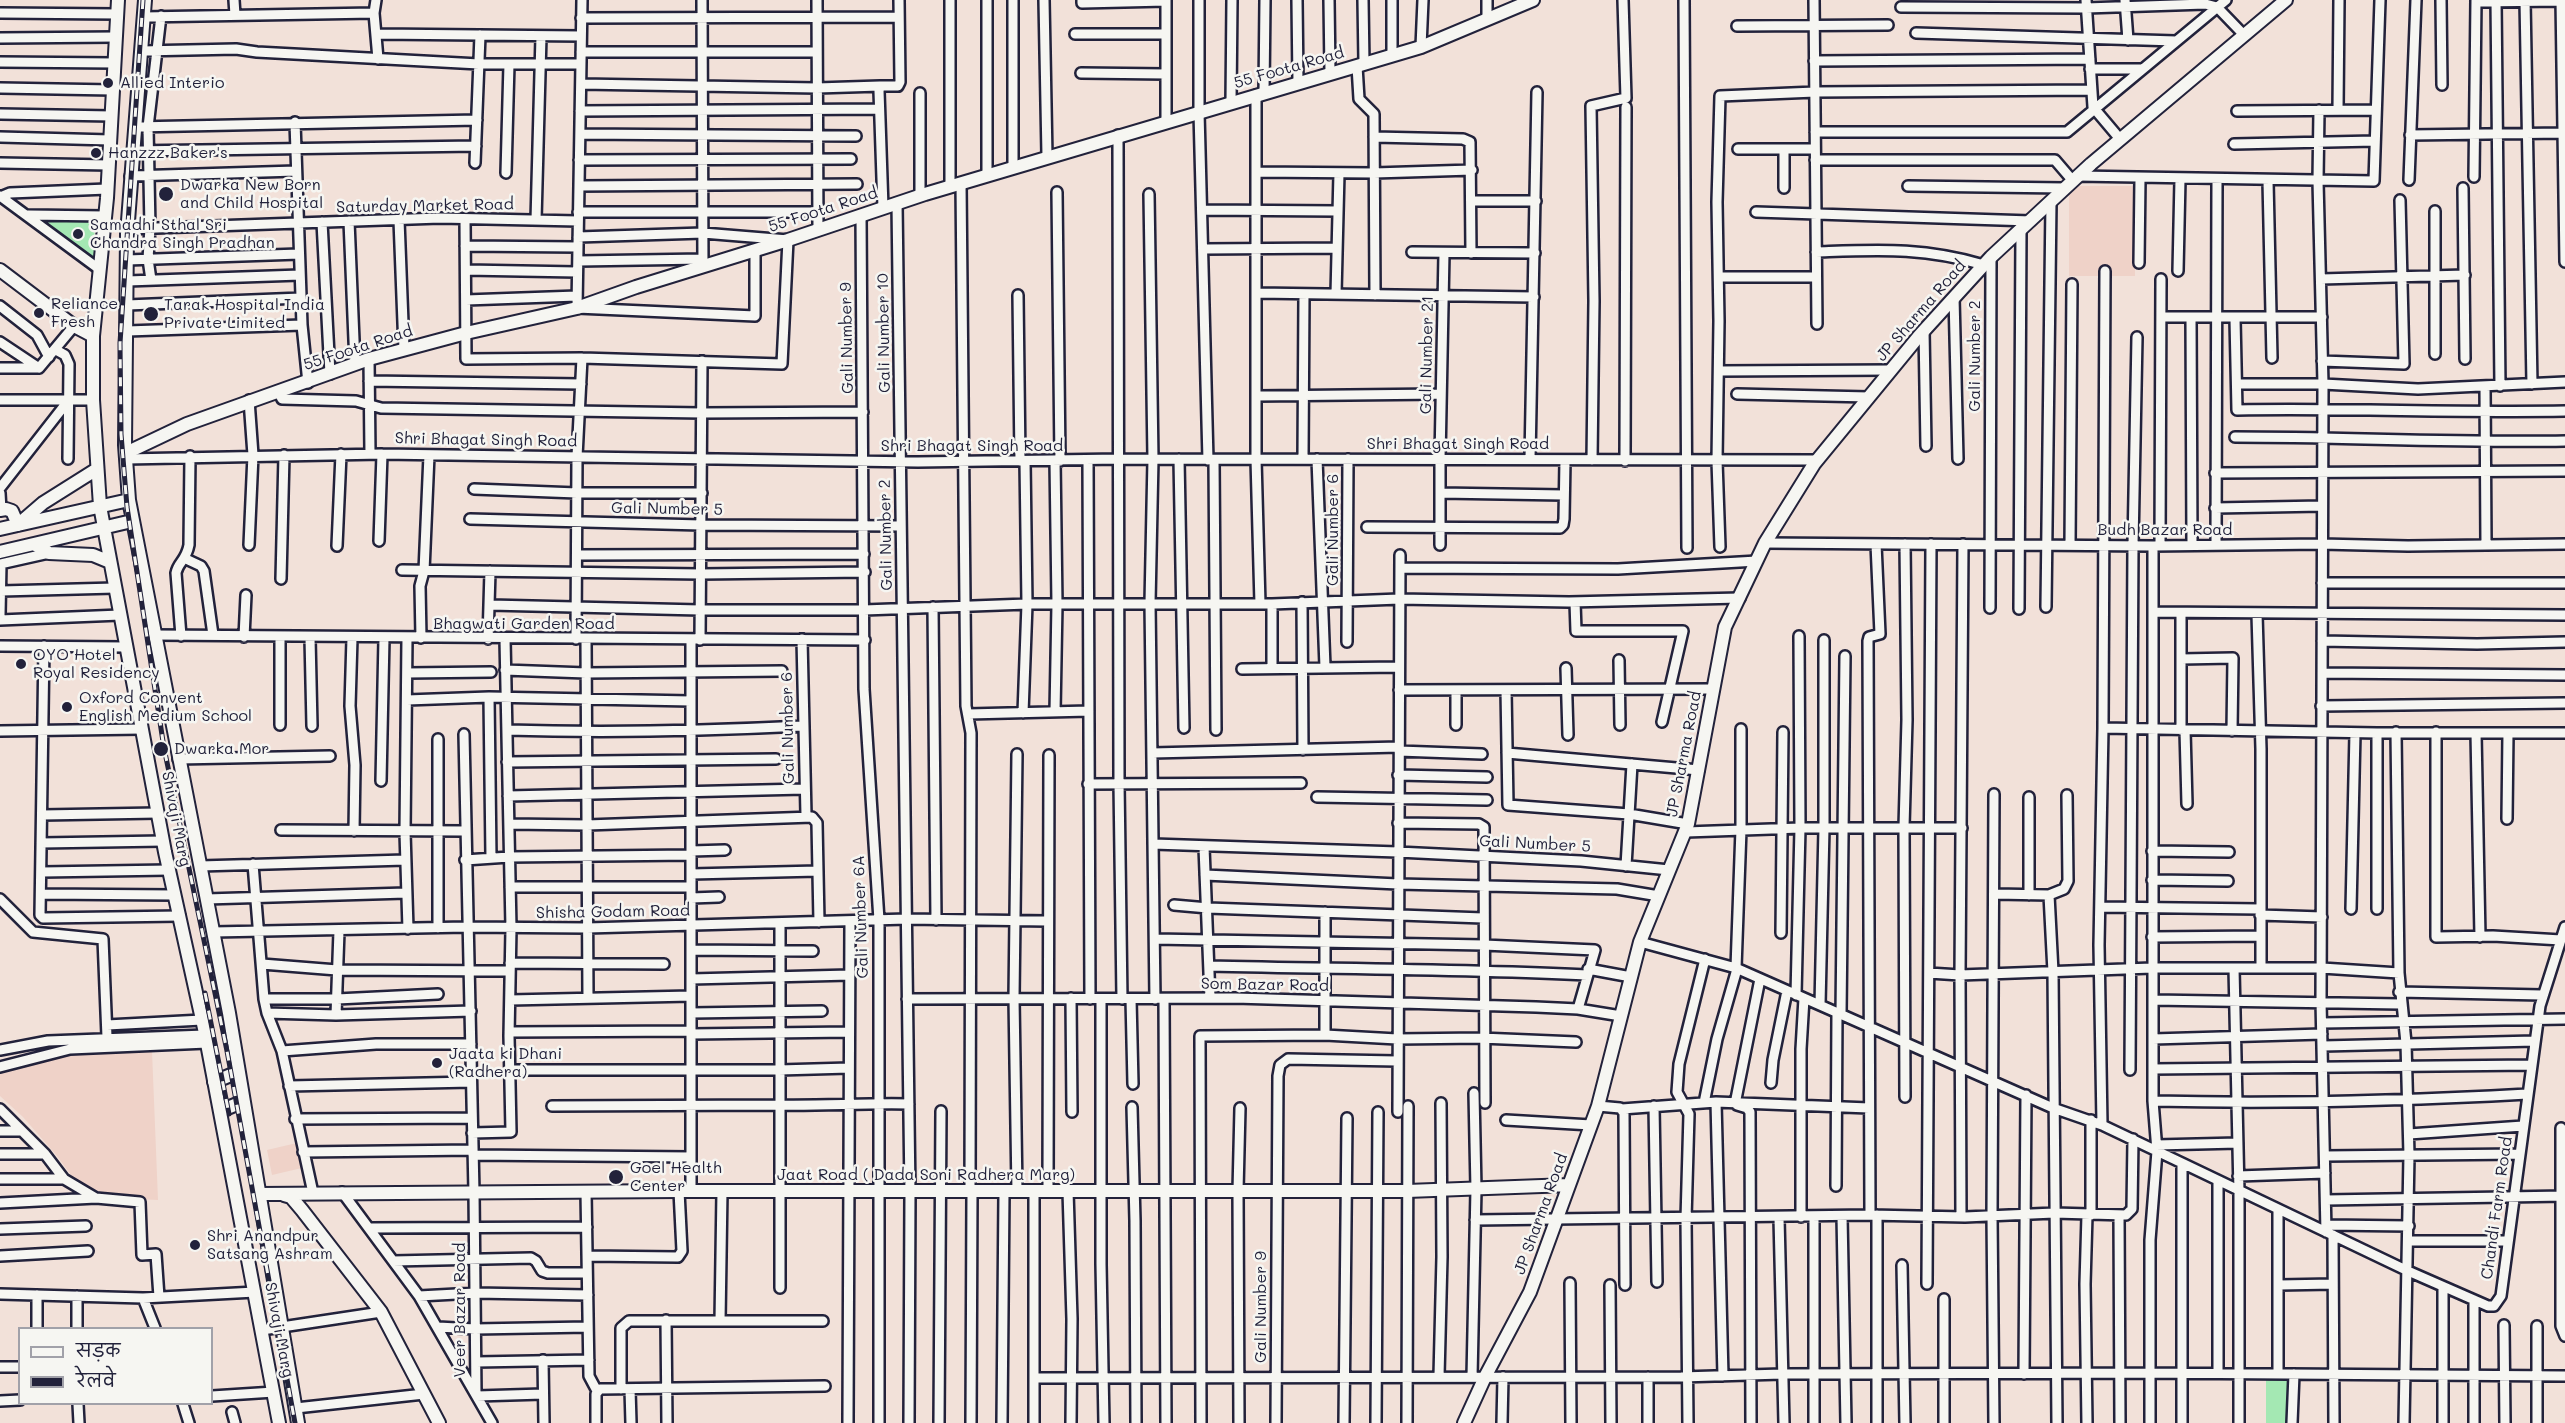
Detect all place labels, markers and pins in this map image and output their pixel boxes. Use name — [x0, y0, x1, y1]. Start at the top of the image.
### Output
place label: Allied Interio — [120, 73, 224, 93]
marker: Allied Interio — [101, 76, 115, 90]
place label: Hanzzz Baker's — [108, 143, 228, 163]
marker: Hanzzz Baker's — [89, 146, 103, 160]
place label: Dwarka New Born and Child Hospital — [180, 175, 323, 213]
marker: Dwarka New Born and Child Hospital — [157, 185, 175, 203]
place label: Samadhi Sthal Sri Chandra Singh Pradhan — [90, 215, 275, 253]
marker: Samadhi Sthal Sri Chandra Singh Pradhan — [71, 227, 85, 241]
place label: Reliance Fresh — [51, 294, 118, 332]
place label: Tarak Hospital India Private Limited — [164, 295, 325, 333]
marker: Tarak Hospital India Private Limited — [142, 305, 160, 323]
marker: Reliance Fresh — [32, 306, 46, 320]
place label: OYO Hotel Royal Residency — [33, 645, 160, 683]
marker: OYO Hotel Royal Residency — [14, 657, 28, 671]
place label: Oxford Convent English Medium School — [79, 688, 252, 726]
marker: Oxford Convent English Medium School — [60, 700, 74, 714]
place label: Dwarka Mor — [174, 739, 269, 759]
marker: Dwarka Mor — [152, 740, 170, 758]
place label: Jaata ki Dhani (Radhera) — [449, 1044, 562, 1082]
marker: Jaata ki Dhani (Radhera) — [430, 1056, 444, 1070]
place label: Goel Health Center — [630, 1158, 722, 1196]
marker: Goel Health Center — [607, 1168, 625, 1186]
place label: Shri Anandpur Satsang Ashram — [207, 1226, 333, 1264]
marker: Shri Anandpur Satsang Ashram — [188, 1238, 202, 1252]

